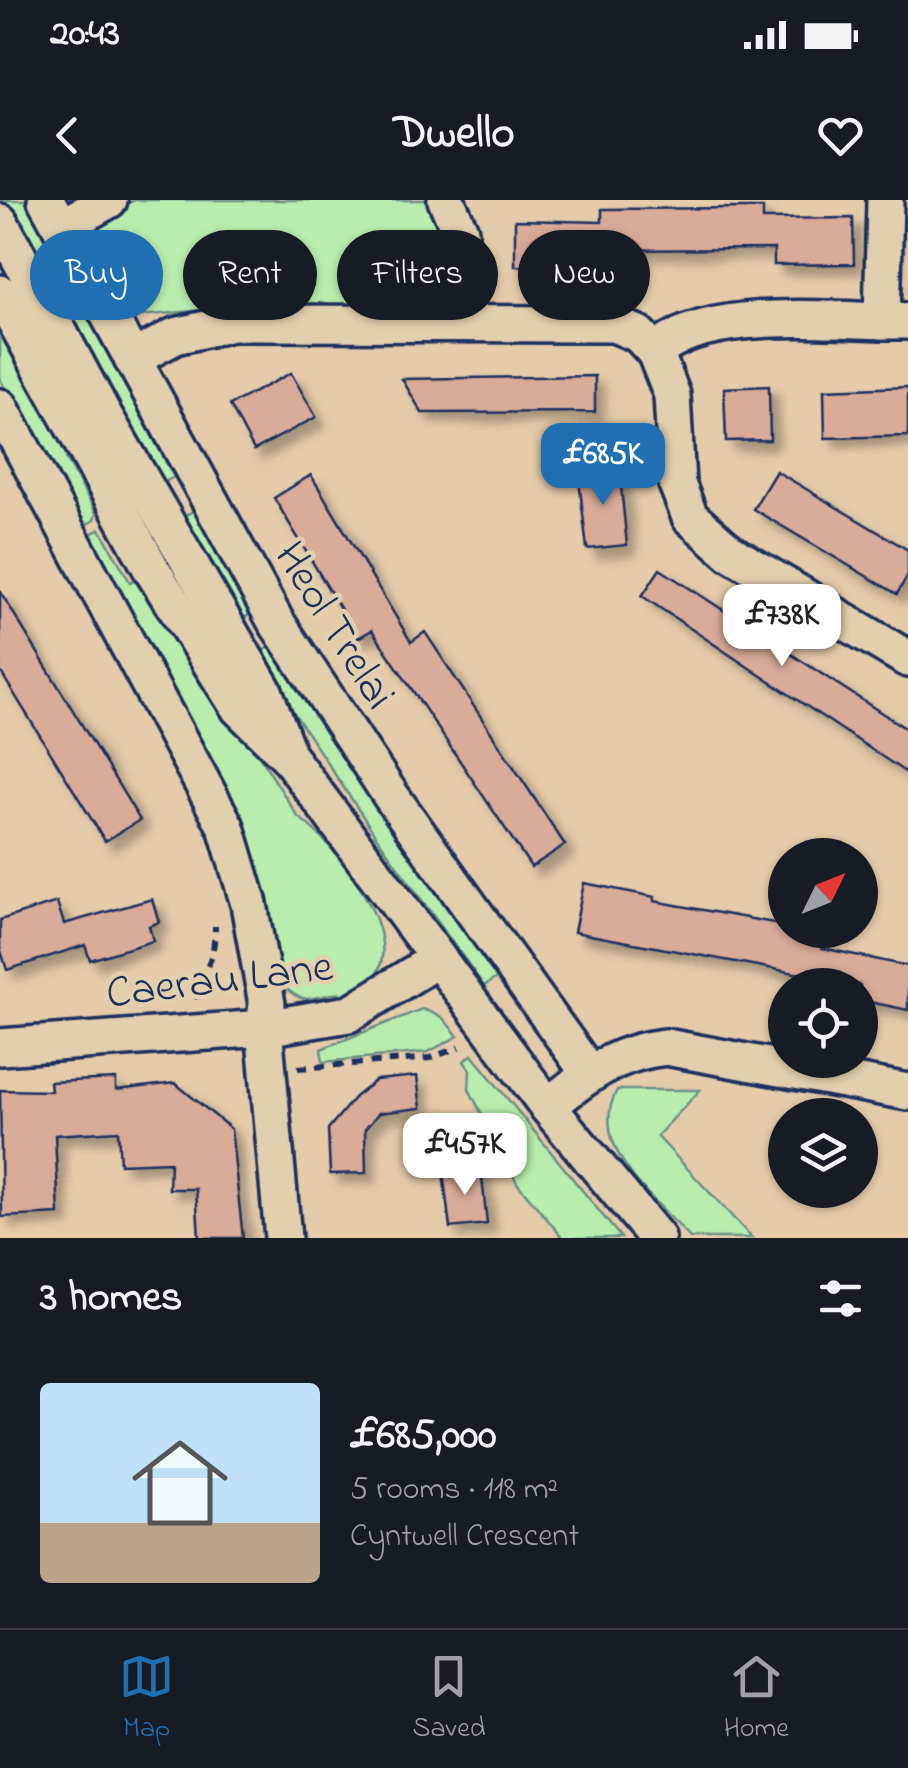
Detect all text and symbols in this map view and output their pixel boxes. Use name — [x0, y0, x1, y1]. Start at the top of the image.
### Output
text: 20:43 — [50, 7, 120, 63]
text: Dwello — [393, 102, 515, 168]
icon: back — [40, 108, 95, 163]
icon: heart — [813, 108, 868, 163]
chip: Buy — [30, 230, 163, 320]
chip: Rent — [183, 230, 317, 320]
chip: Filters — [337, 230, 498, 320]
chip: New — [518, 230, 650, 320]
pin: £685K — [533, 423, 673, 508]
text: £685K — [563, 432, 643, 479]
street label: Heol Trelai — [255, 530, 410, 723]
pin: £738K — [712, 584, 852, 669]
text: £738K — [745, 593, 819, 640]
north arrow — [768, 838, 878, 948]
map controls — [768, 838, 878, 1208]
street label: Caerau Lane — [103, 935, 337, 1029]
button: locate — [768, 968, 878, 1078]
button: layers — [768, 1098, 878, 1208]
pin: £457K — [395, 1113, 535, 1198]
text: £457K — [425, 1122, 505, 1169]
text: 3 homes — [40, 1268, 182, 1329]
icon: filters — [813, 1271, 868, 1326]
text: £685,000 — [350, 1406, 496, 1467]
icon: home — [120, 1423, 240, 1543]
text: 5 rooms · 118 m² — [350, 1467, 558, 1514]
text: Cyntwell Crescent — [350, 1514, 579, 1561]
tab: Map — [119, 1649, 174, 1750]
tab: Saved — [412, 1649, 485, 1750]
tab: Home — [724, 1649, 789, 1750]

